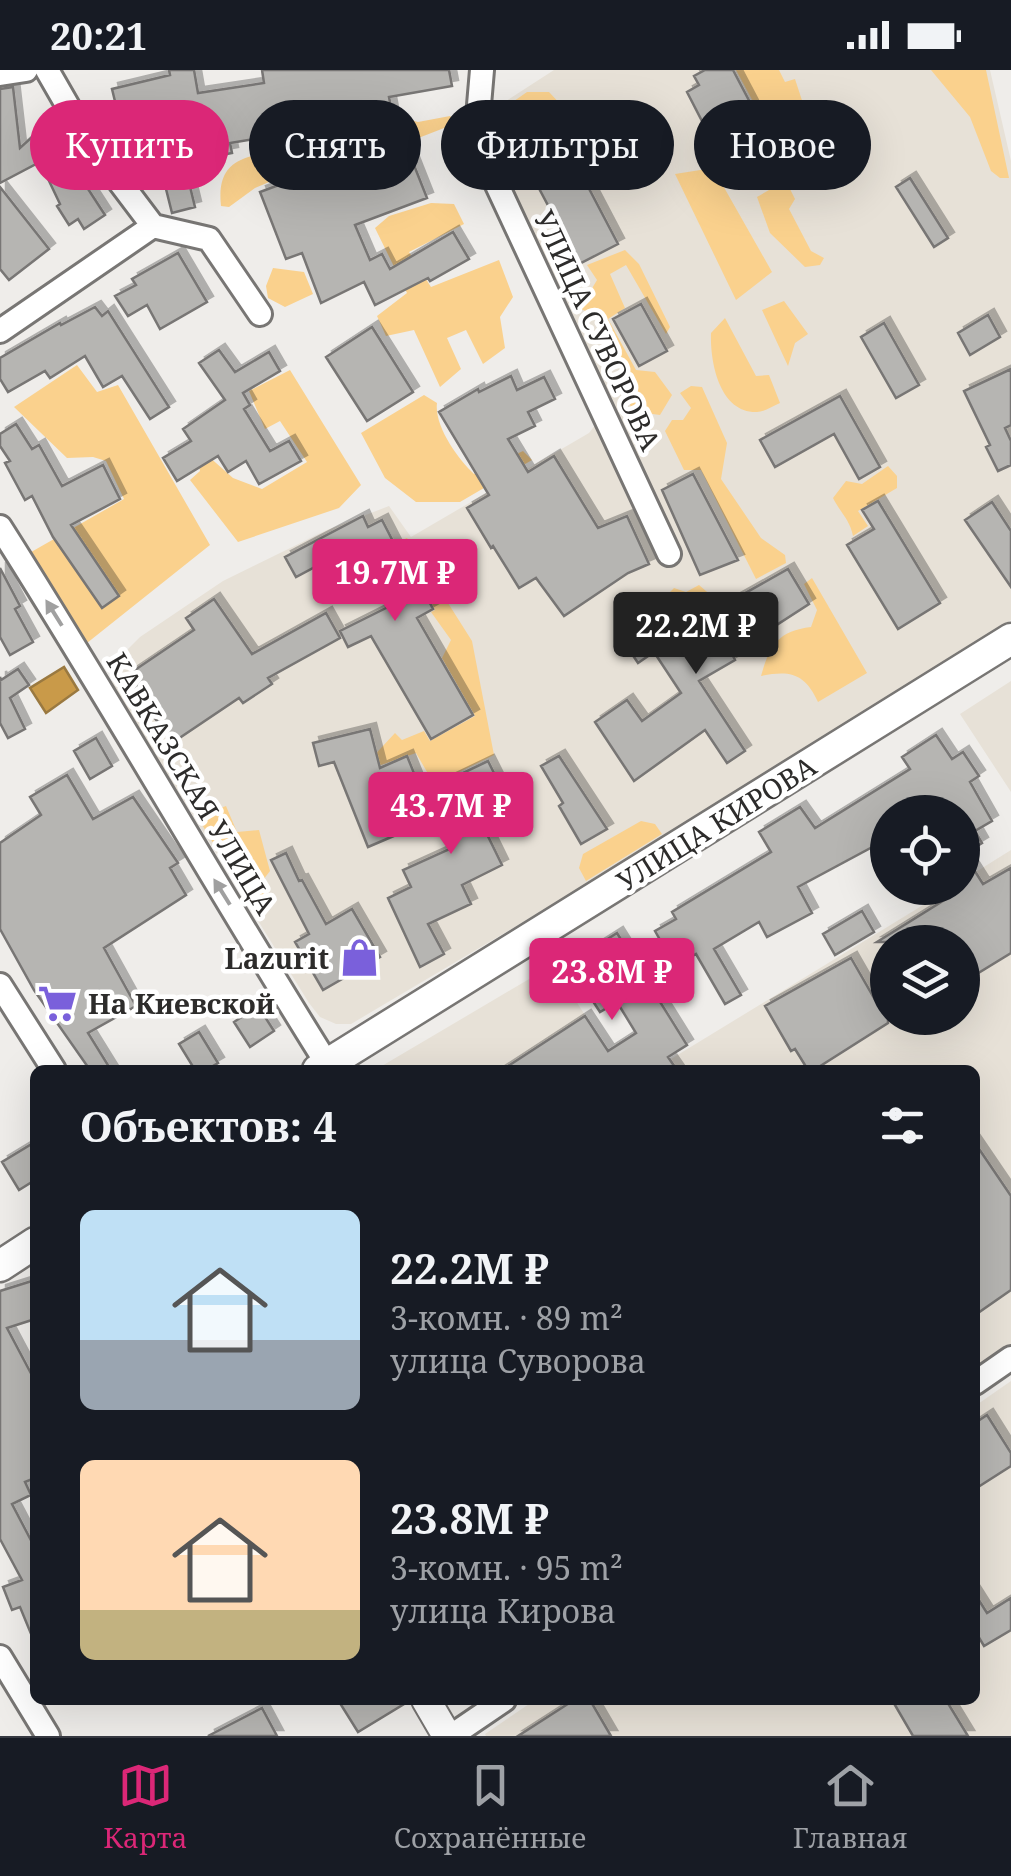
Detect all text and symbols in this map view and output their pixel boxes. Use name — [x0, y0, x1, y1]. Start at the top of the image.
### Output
text: 20:21 — [50, 9, 147, 61]
chip: Купить — [30, 100, 229, 190]
chip: Снять — [249, 100, 421, 190]
chip: Фильтры — [441, 100, 674, 190]
chip: Новое — [694, 100, 871, 190]
street label: УЛИЦА СУВОРОВА — [526, 204, 670, 456]
pin: 19.7M ₽ — [303, 539, 487, 624]
text: 19.7M ₽ — [334, 550, 456, 593]
pin: 22.2M ₽ — [604, 592, 788, 677]
one-way arrow — [46, 599, 64, 627]
text: 22.2M ₽ — [635, 603, 757, 646]
street label: КАВКАЗСКАЯ УЛИЦА — [99, 645, 285, 921]
street label: УЛИЦА КИРОВА — [609, 746, 823, 900]
pin: 43.7M ₽ — [359, 772, 543, 857]
text: 43.7M ₽ — [390, 783, 512, 826]
map controls — [870, 795, 980, 1035]
button: locate — [870, 795, 980, 905]
one-way arrow — [214, 878, 231, 906]
button: layers — [870, 925, 980, 1035]
shop icon: Lazurit — [338, 937, 380, 979]
pin: 23.8M ₽ — [520, 938, 704, 1023]
place label: Lazurit — [225, 939, 329, 977]
text: 23.8M ₽ — [551, 949, 673, 992]
supermarket icon: На Киевской — [37, 982, 79, 1024]
place label: На Киевской — [88, 984, 275, 1022]
text: Объектов: 4 — [80, 1097, 337, 1154]
icon: filters — [875, 1098, 930, 1153]
text: 22.2M ₽ — [390, 1239, 549, 1296]
icon: home — [160, 1250, 280, 1370]
text: 3-комн. · 89 m² — [390, 1296, 623, 1339]
text: улица Суворова — [390, 1339, 646, 1382]
text: 23.8M ₽ — [390, 1489, 549, 1546]
icon: home — [160, 1500, 280, 1620]
text: 3-комн. · 95 m² — [390, 1546, 623, 1589]
text: улица Кирова — [390, 1589, 616, 1632]
tab: Карта — [103, 1758, 187, 1856]
tab: Сохранённые — [394, 1758, 586, 1856]
tab: Главная — [793, 1758, 908, 1856]

